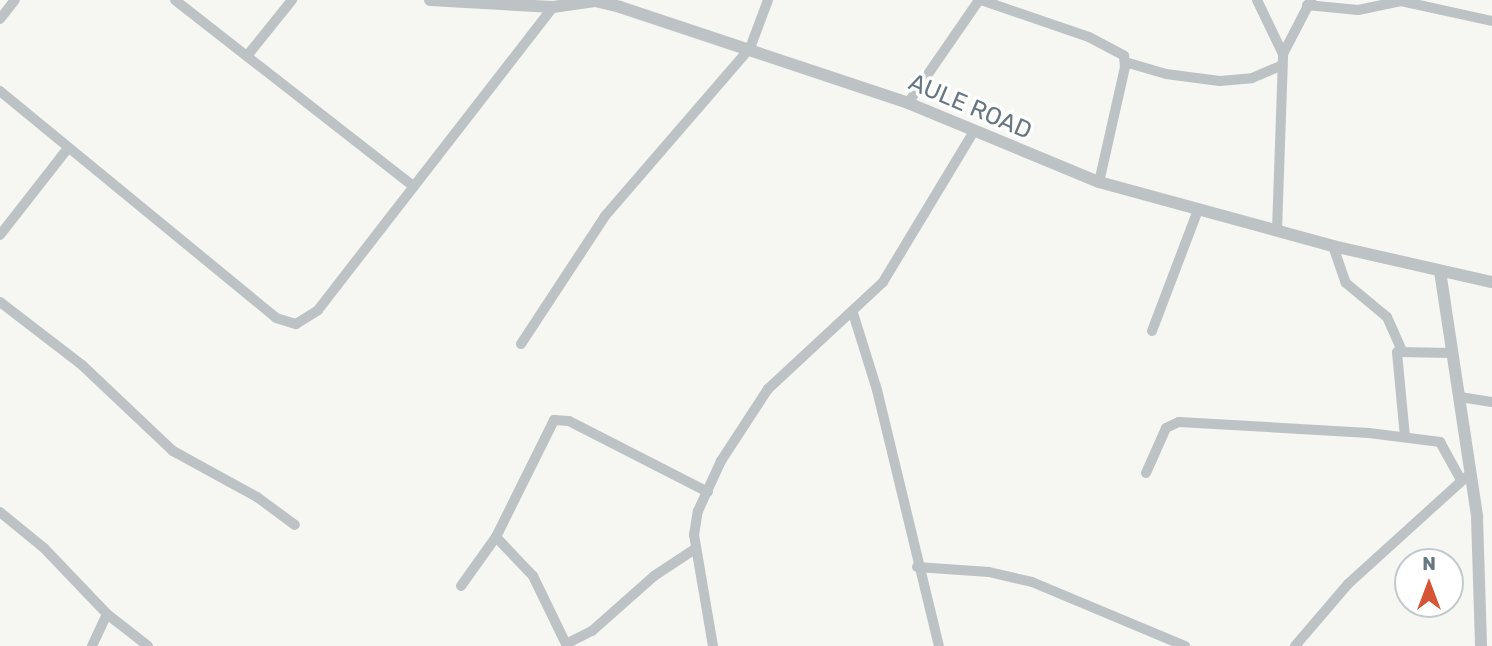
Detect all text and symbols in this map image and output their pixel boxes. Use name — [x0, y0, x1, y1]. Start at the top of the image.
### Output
street label: AULE ROAD — [904, 68, 1036, 146]
north arrow — [1394, 548, 1464, 618]
text: N — [1422, 552, 1436, 575]

